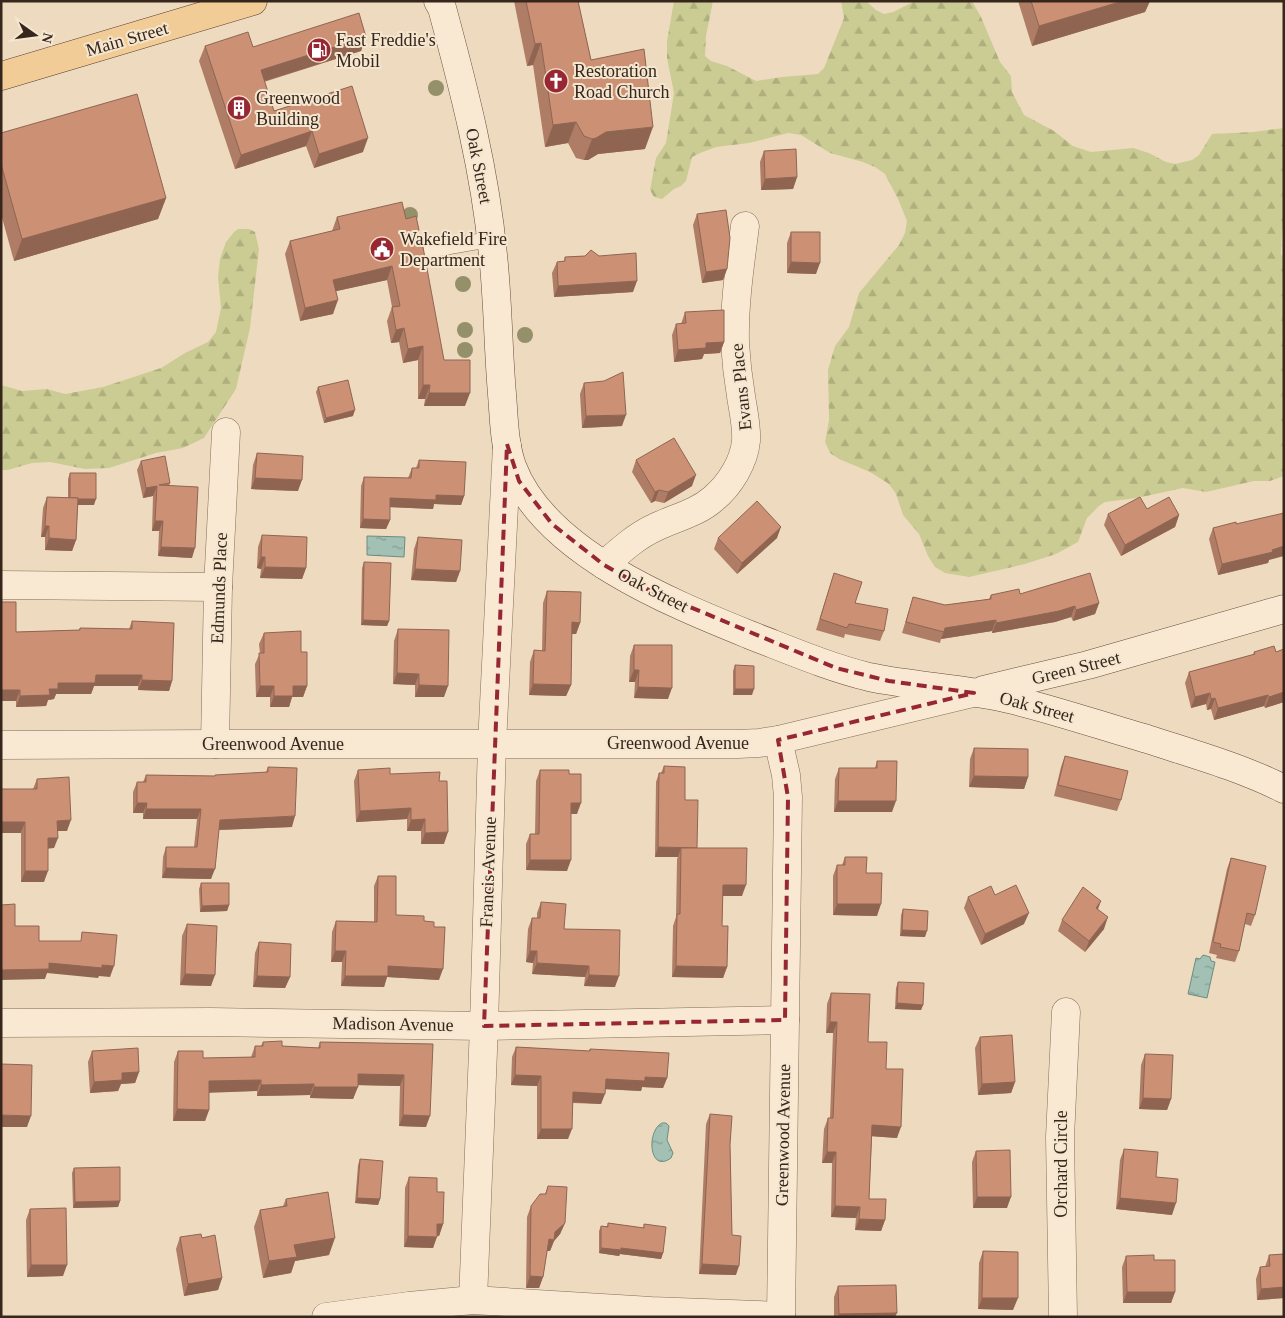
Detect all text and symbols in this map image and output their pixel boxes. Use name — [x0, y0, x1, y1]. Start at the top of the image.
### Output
north arrow — [10, 10, 60, 60]
street label: Main Street — [84, 18, 170, 60]
place label: Fast Freddie's Mobil — [336, 30, 436, 71]
text: N — [39, 31, 56, 45]
fuel station icon: Fast Freddie's Mobil — [306, 37, 332, 63]
place label: Restoration Road Church — [574, 61, 669, 102]
church icon: Restoration Road Church — [543, 68, 569, 94]
place label: Greenwood Building — [256, 88, 340, 129]
building icon: Greenwood Building — [226, 95, 252, 121]
street label: Oak Street — [462, 127, 496, 205]
place label: Wakefield Fire Department — [400, 229, 507, 270]
public building icon: Wakefield Fire Department — [369, 236, 395, 262]
street label: Evans Place — [726, 342, 756, 432]
street label: Edmunds Place — [207, 532, 231, 644]
street label: Oak Street — [614, 564, 692, 616]
street label: Green Street — [1030, 647, 1122, 689]
street label: Oak Street — [997, 687, 1077, 727]
street label: Greenwood Avenue — [607, 733, 749, 753]
street label: Greenwood Avenue — [202, 734, 344, 754]
street label: Francis Avenue — [476, 816, 500, 928]
street label: Madison Avenue — [332, 1013, 454, 1035]
street label: Greenwood Avenue — [772, 1064, 794, 1206]
street label: Orchard Circle — [1051, 1110, 1071, 1218]

